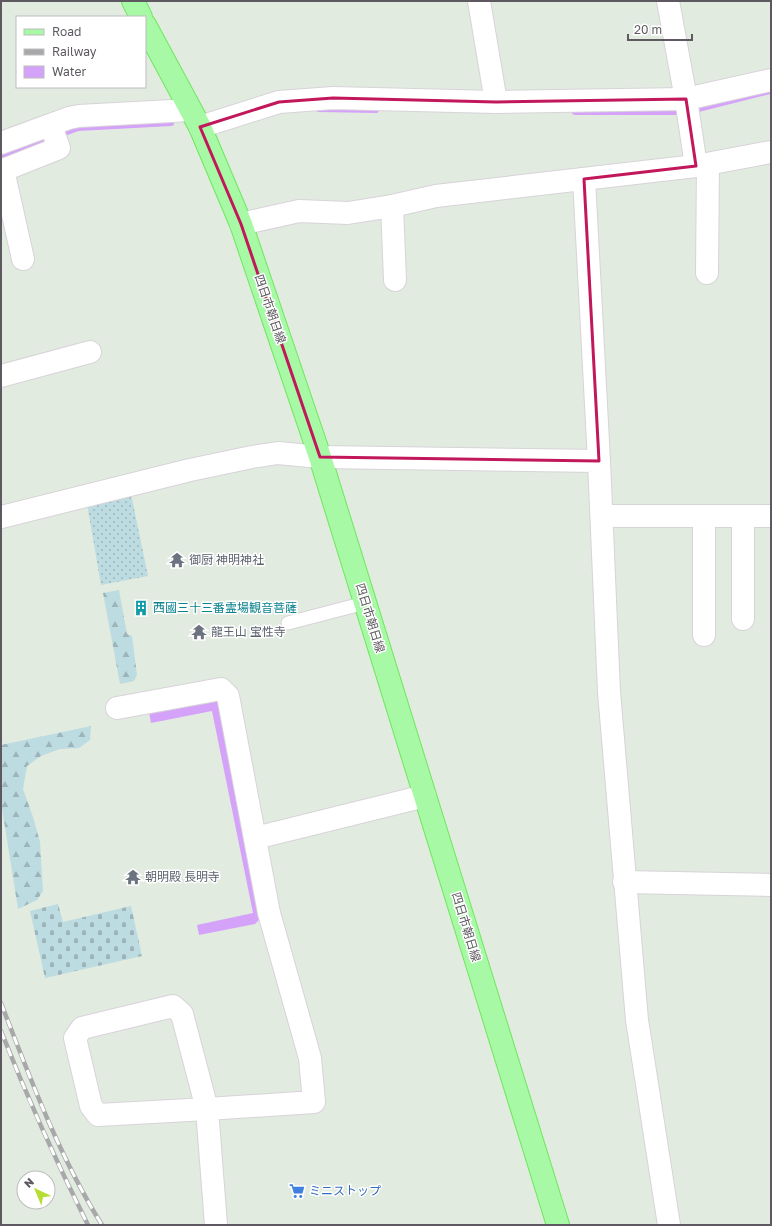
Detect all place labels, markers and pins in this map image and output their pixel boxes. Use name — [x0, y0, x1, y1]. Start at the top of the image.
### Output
temple icon: 御厨 神明神社 — [168, 551, 186, 569]
place label: 御厨 神明神社 — [189, 552, 264, 567]
building icon: 西國三十三番霊場観音菩薩 — [132, 599, 150, 617]
place label: 西國三十三番霊場観音菩薩 — [153, 600, 297, 615]
temple icon: 龍王山 宝性寺 — [190, 623, 208, 641]
place label: 龍王山 宝性寺 — [211, 624, 286, 639]
temple icon: 朝明殿 長明寺 — [124, 868, 142, 886]
place label: 朝明殿 長明寺 — [145, 869, 220, 884]
supermarket icon: ミニストップ — [288, 1182, 306, 1200]
place label: ミニストップ — [309, 1183, 381, 1198]

